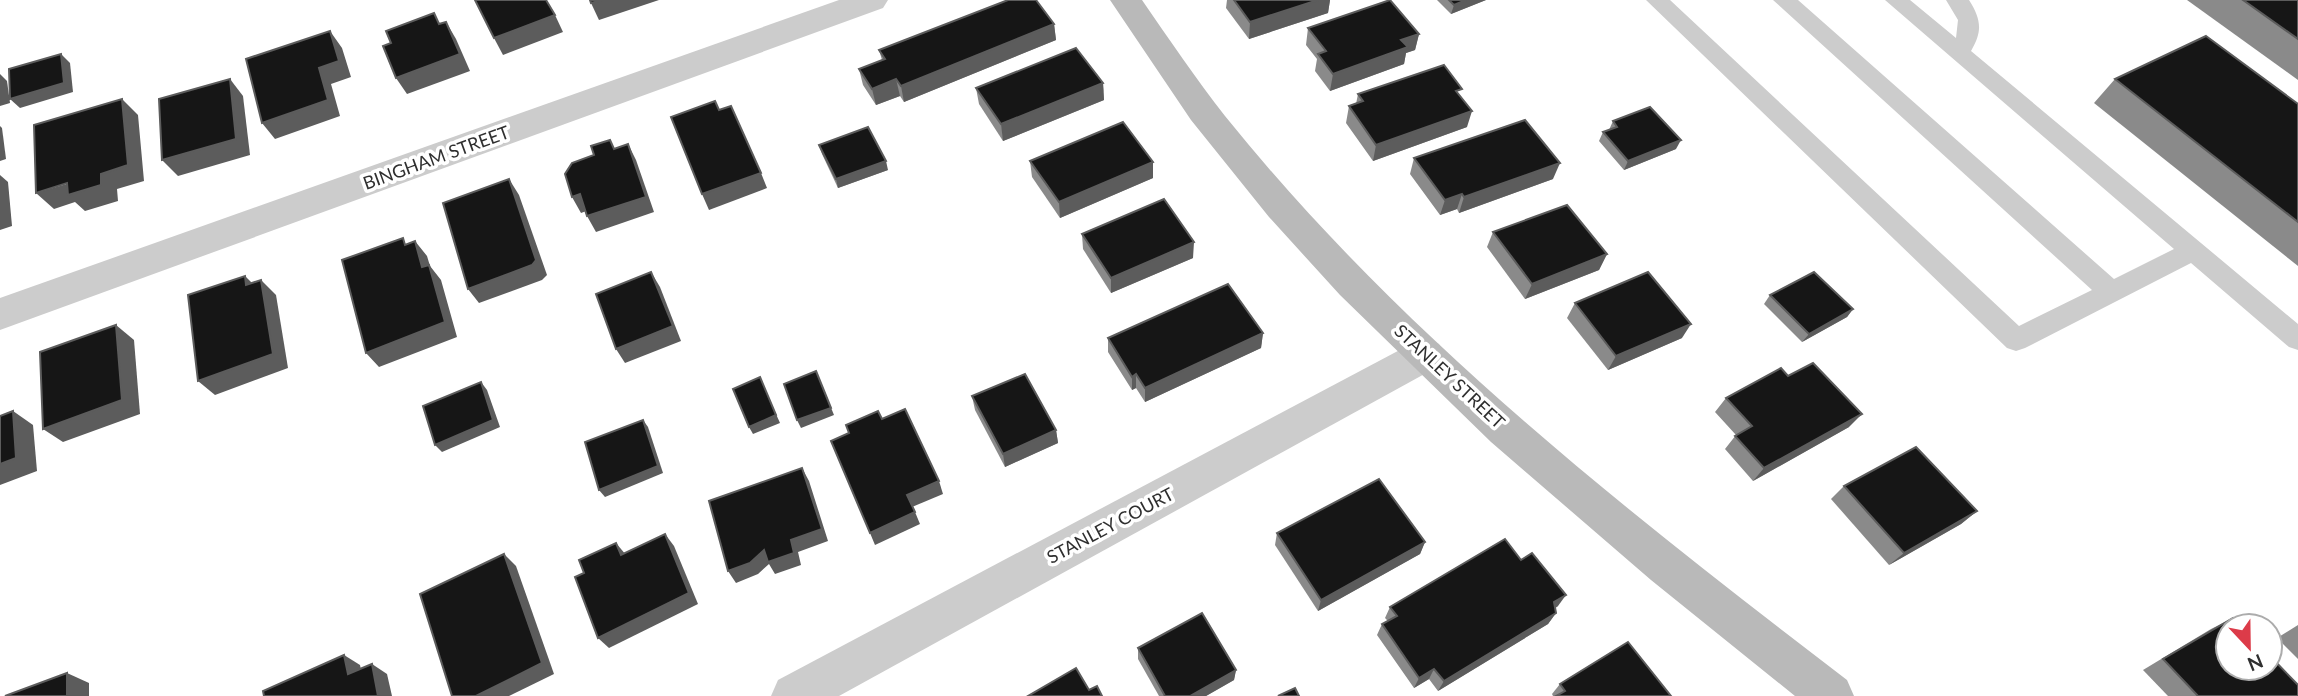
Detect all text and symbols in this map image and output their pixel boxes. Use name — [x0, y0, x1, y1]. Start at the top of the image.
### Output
street label: BINGHAM STREET — [360, 120, 512, 194]
street label: STANLEY STREET — [1390, 319, 1510, 433]
street label: STANLEY COURT — [1043, 482, 1178, 568]
north arrow — [2214, 612, 2284, 682]
text: N — [2244, 650, 2267, 677]

